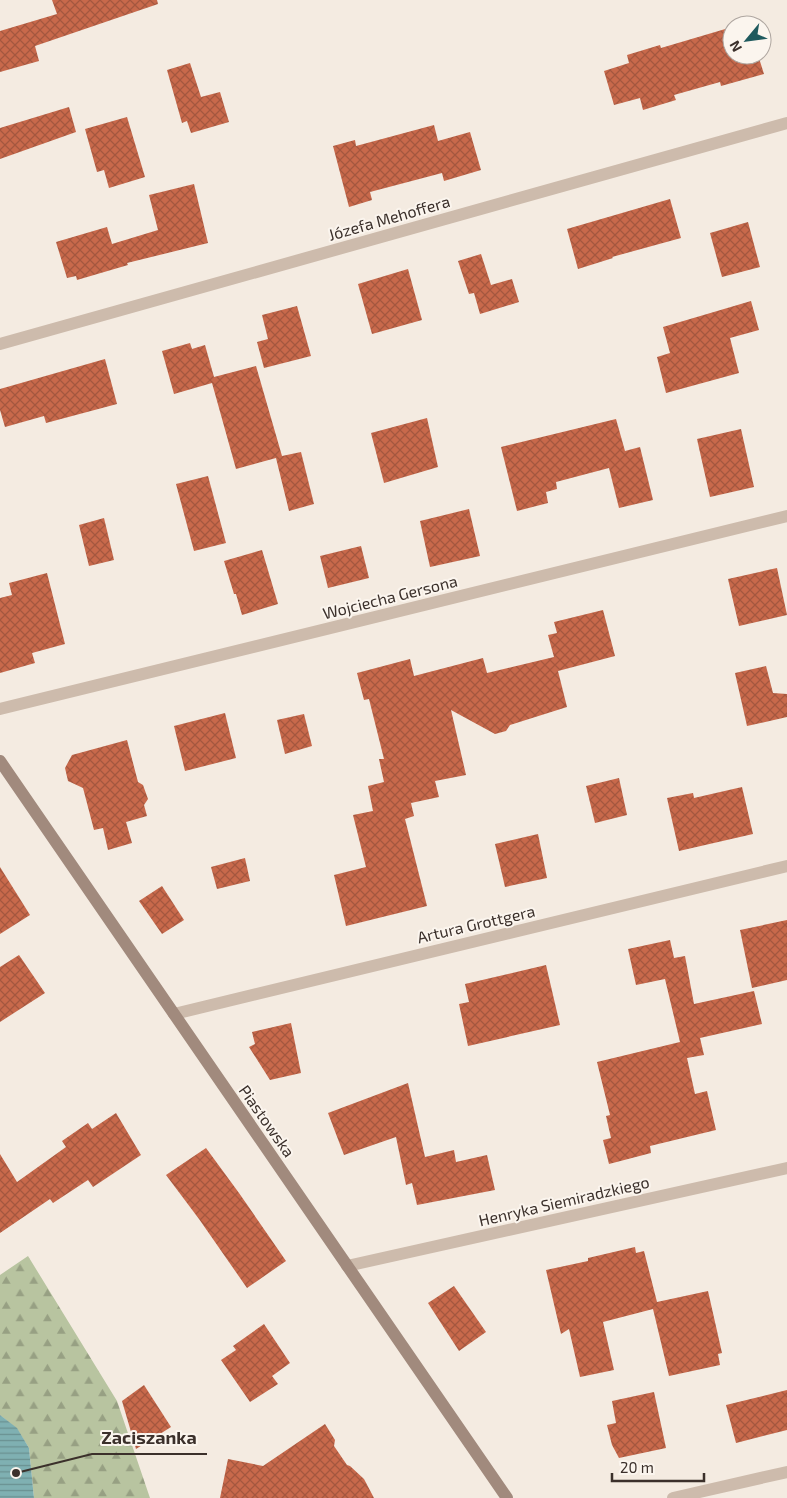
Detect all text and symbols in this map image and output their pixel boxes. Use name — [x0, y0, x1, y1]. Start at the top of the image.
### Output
north arrow — [722, 15, 772, 65]
text: N — [725, 38, 745, 55]
street label: Józefa Mehoffera — [326, 191, 452, 244]
street label: Wojciecha Gersona — [321, 571, 459, 623]
street label: Artura Grottgera — [415, 901, 537, 946]
street label: Piastowska — [236, 1081, 299, 1160]
street label: Henryka Siemiradzkiego — [477, 1172, 651, 1229]
callout: Zaciszanka — [92, 1421, 207, 1454]
text: Zaciszanka — [101, 1426, 197, 1448]
scale bar — [612, 1450, 704, 1482]
text: 20 m — [620, 1458, 654, 1476]

